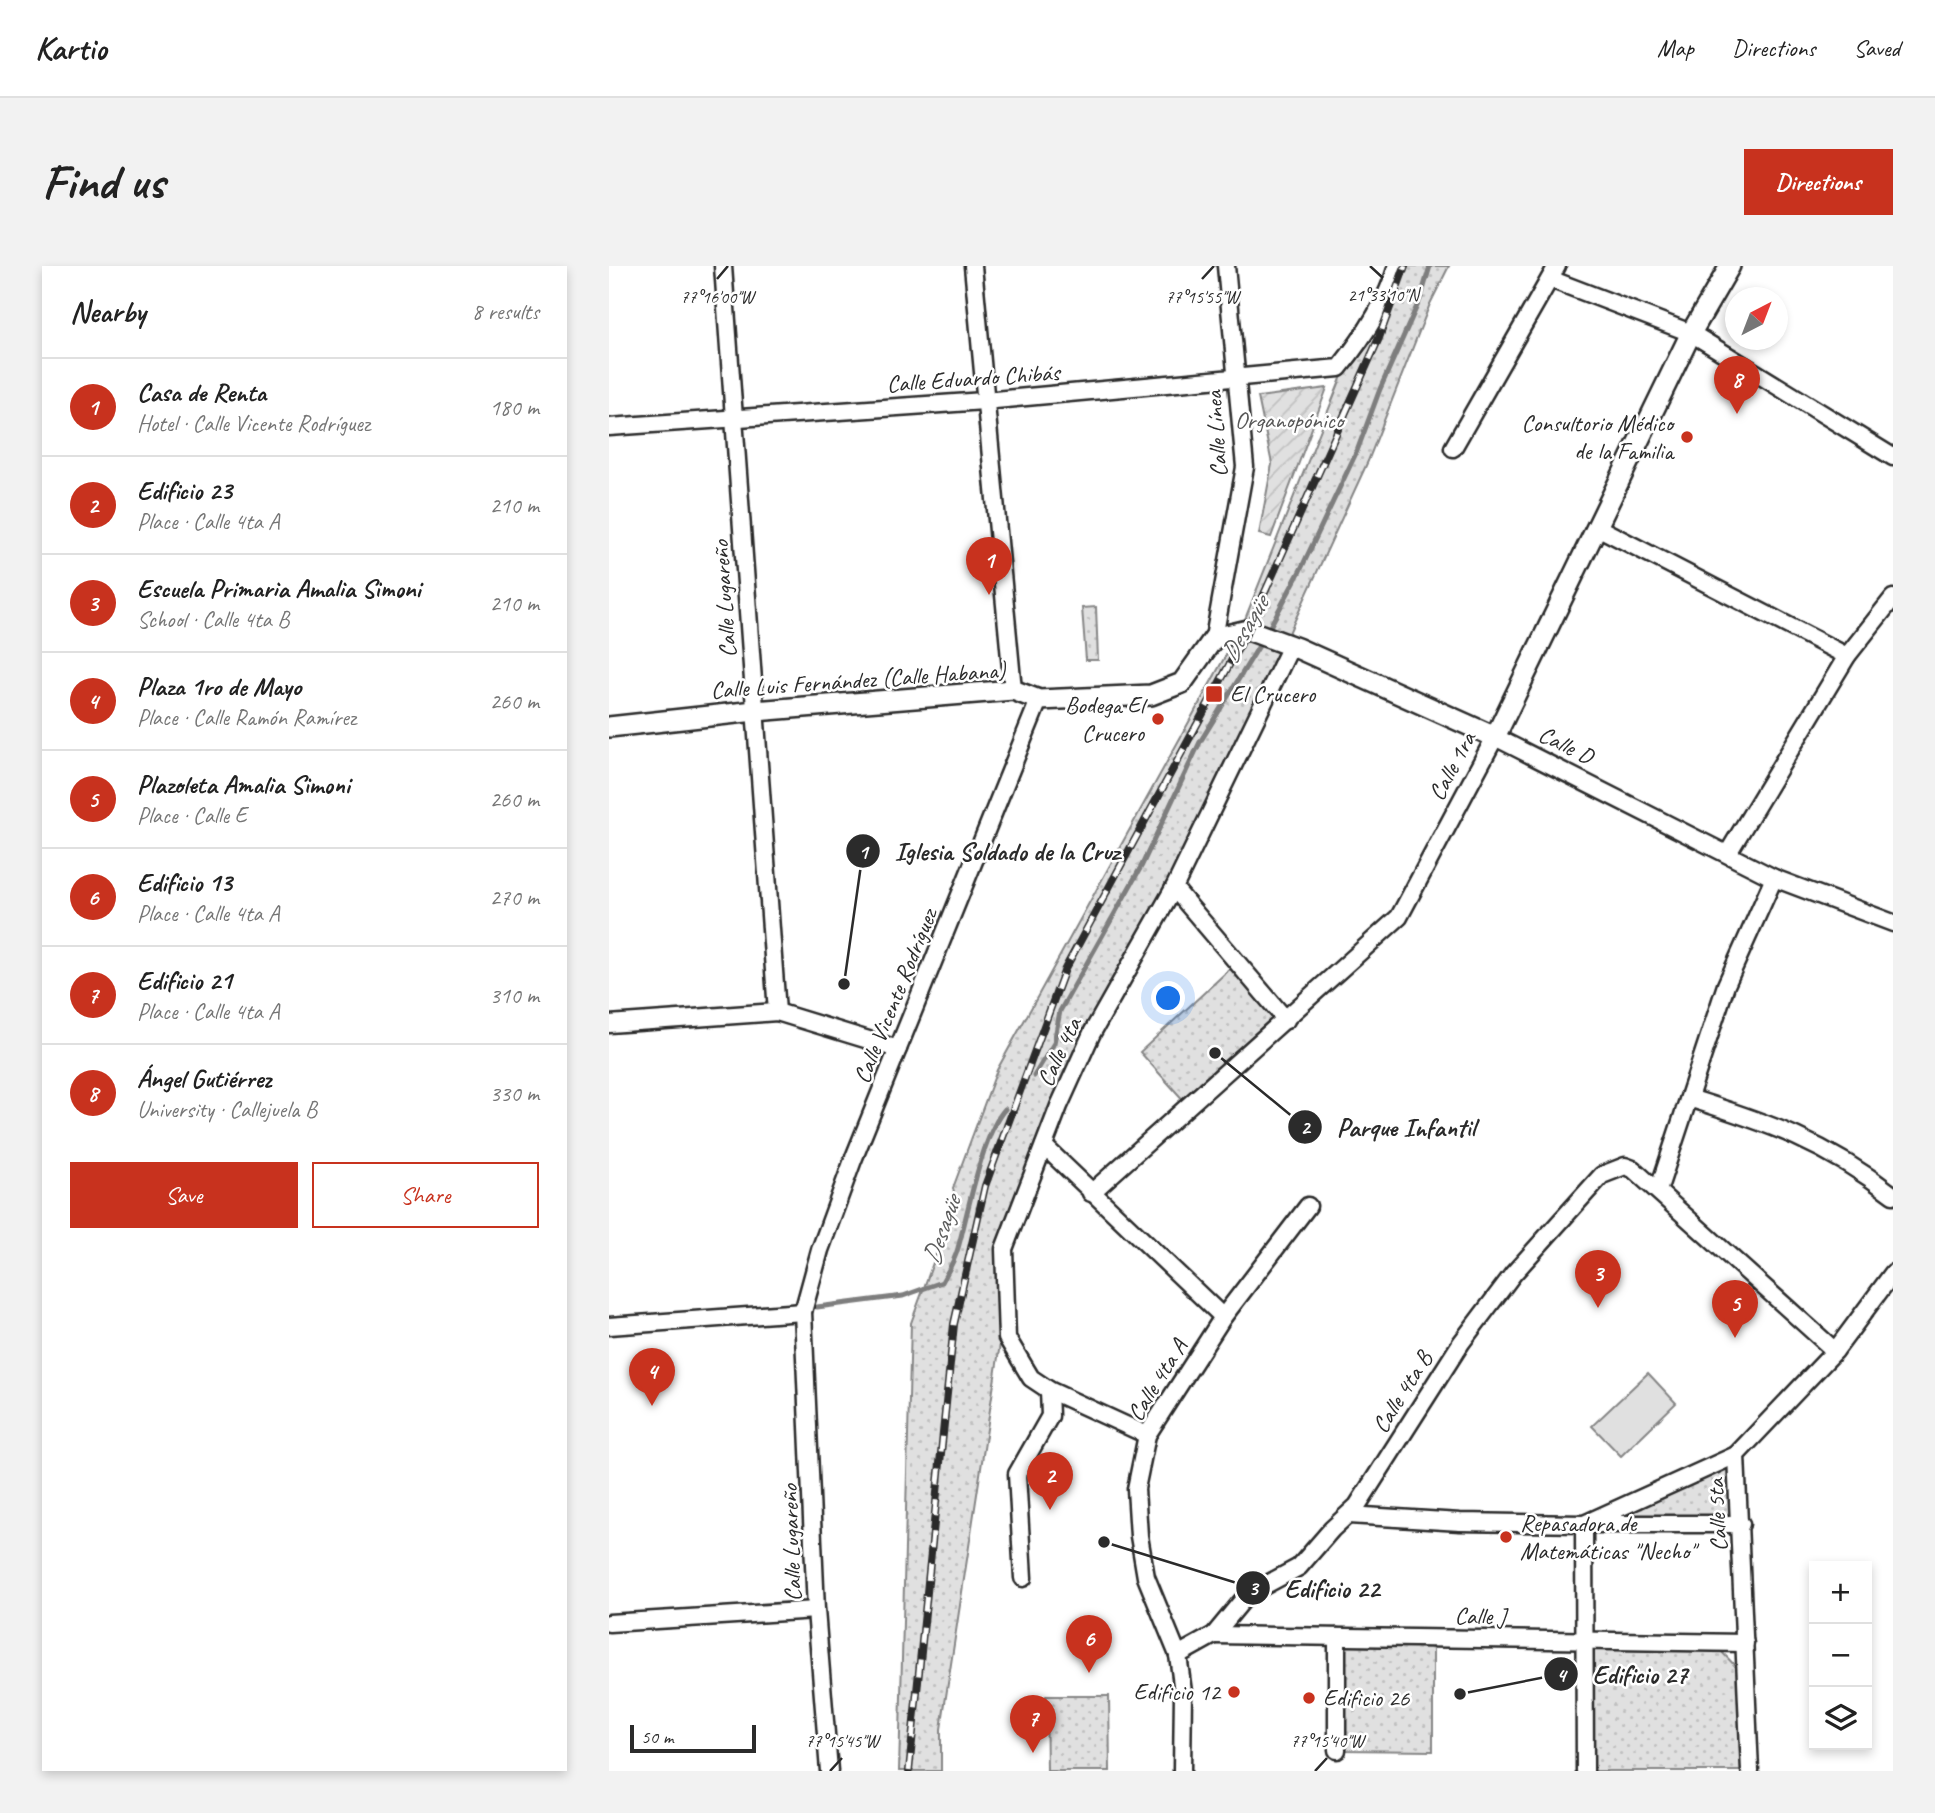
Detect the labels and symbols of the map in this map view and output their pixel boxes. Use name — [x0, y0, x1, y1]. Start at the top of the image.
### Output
text: 21°33'10"N — [1348, 284, 1422, 306]
text: 77°16'00"W — [680, 286, 757, 308]
text: 77°15'55"W — [1165, 286, 1242, 308]
north arrow — [1725, 287, 1788, 350]
pin: 8 — [1714, 356, 1760, 414]
street label: Calle Eduardo Chibás — [886, 357, 1063, 399]
street label: Calle Línea — [1198, 388, 1234, 478]
park label: Organopónico — [1235, 405, 1346, 435]
place label: Consultorio Médico de la Familia — [1522, 408, 1676, 466]
marker: Consultorio Médico de la Familia — [1679, 429, 1695, 445]
pin: 1 — [966, 537, 1012, 595]
street label: Calle Lugareño — [705, 538, 743, 659]
water label: Desagüe — [1213, 587, 1279, 668]
street label: Calle Luis Fernández (Calle Habana) — [710, 655, 1007, 705]
place label: El Crucero — [1230, 679, 1317, 709]
marker: El Crucero — [1204, 684, 1224, 704]
place label: Bodega El Crucero — [1065, 690, 1148, 748]
marker: Bodega El Crucero — [1150, 711, 1166, 727]
street label: Calle D — [1534, 719, 1600, 772]
street label: Calle 1ra — [1422, 725, 1483, 805]
callout: Iglesia Soldado de la Cruz — [845, 828, 1134, 875]
text: Iglesia Soldado de la Cruz — [894, 835, 1122, 868]
text: 1 — [858, 839, 870, 865]
street label: Calle Vicente Rodríguez — [846, 902, 945, 1088]
your location — [1151, 981, 1185, 1015]
street label: Calle 4ta — [1030, 1011, 1089, 1091]
callout: Parque Infantil — [1287, 1103, 1489, 1150]
text: Parque Infantil — [1337, 1111, 1481, 1144]
text: 2 — [1300, 1114, 1312, 1140]
water label: Desagüe — [914, 1187, 970, 1269]
pin: 3 — [1575, 1250, 1621, 1308]
pin: 5 — [1712, 1280, 1758, 1338]
street label: Calle 4ta A — [1120, 1333, 1194, 1426]
street label: Calle 4ta B — [1365, 1344, 1440, 1439]
pin: 4 — [629, 1348, 675, 1406]
pin: 2 — [1027, 1452, 1073, 1510]
street label: Calle 5ta — [1700, 1476, 1734, 1552]
street label: Calle Lugareño — [774, 1482, 808, 1602]
place label: Repasadora de Matemáticas "Necho" — [1520, 1508, 1700, 1566]
marker: Repasadora de Matemáticas "Necho" — [1498, 1529, 1514, 1545]
callout: Edificio 22 — [1235, 1564, 1393, 1611]
text: Edificio 22 — [1285, 1572, 1382, 1605]
text: 3 — [1248, 1575, 1260, 1601]
street label: Calle J — [1454, 1601, 1509, 1632]
pin: 6 — [1066, 1615, 1112, 1673]
callout: Edificio 27 — [1544, 1651, 1701, 1698]
text: Edificio 27 — [1593, 1658, 1690, 1691]
text: 4 — [1556, 1662, 1568, 1688]
place label: Edificio 12 — [1134, 1677, 1222, 1707]
place label: Edificio 26 — [1323, 1683, 1411, 1713]
marker: Edificio 12 — [1226, 1684, 1242, 1700]
marker: Edificio 26 — [1301, 1690, 1317, 1706]
pin: 7 — [1010, 1695, 1056, 1753]
scale bar — [630, 1722, 756, 1754]
text: 77°15'45"W — [805, 1730, 882, 1752]
text: 77°15'40"W — [1290, 1730, 1367, 1752]

